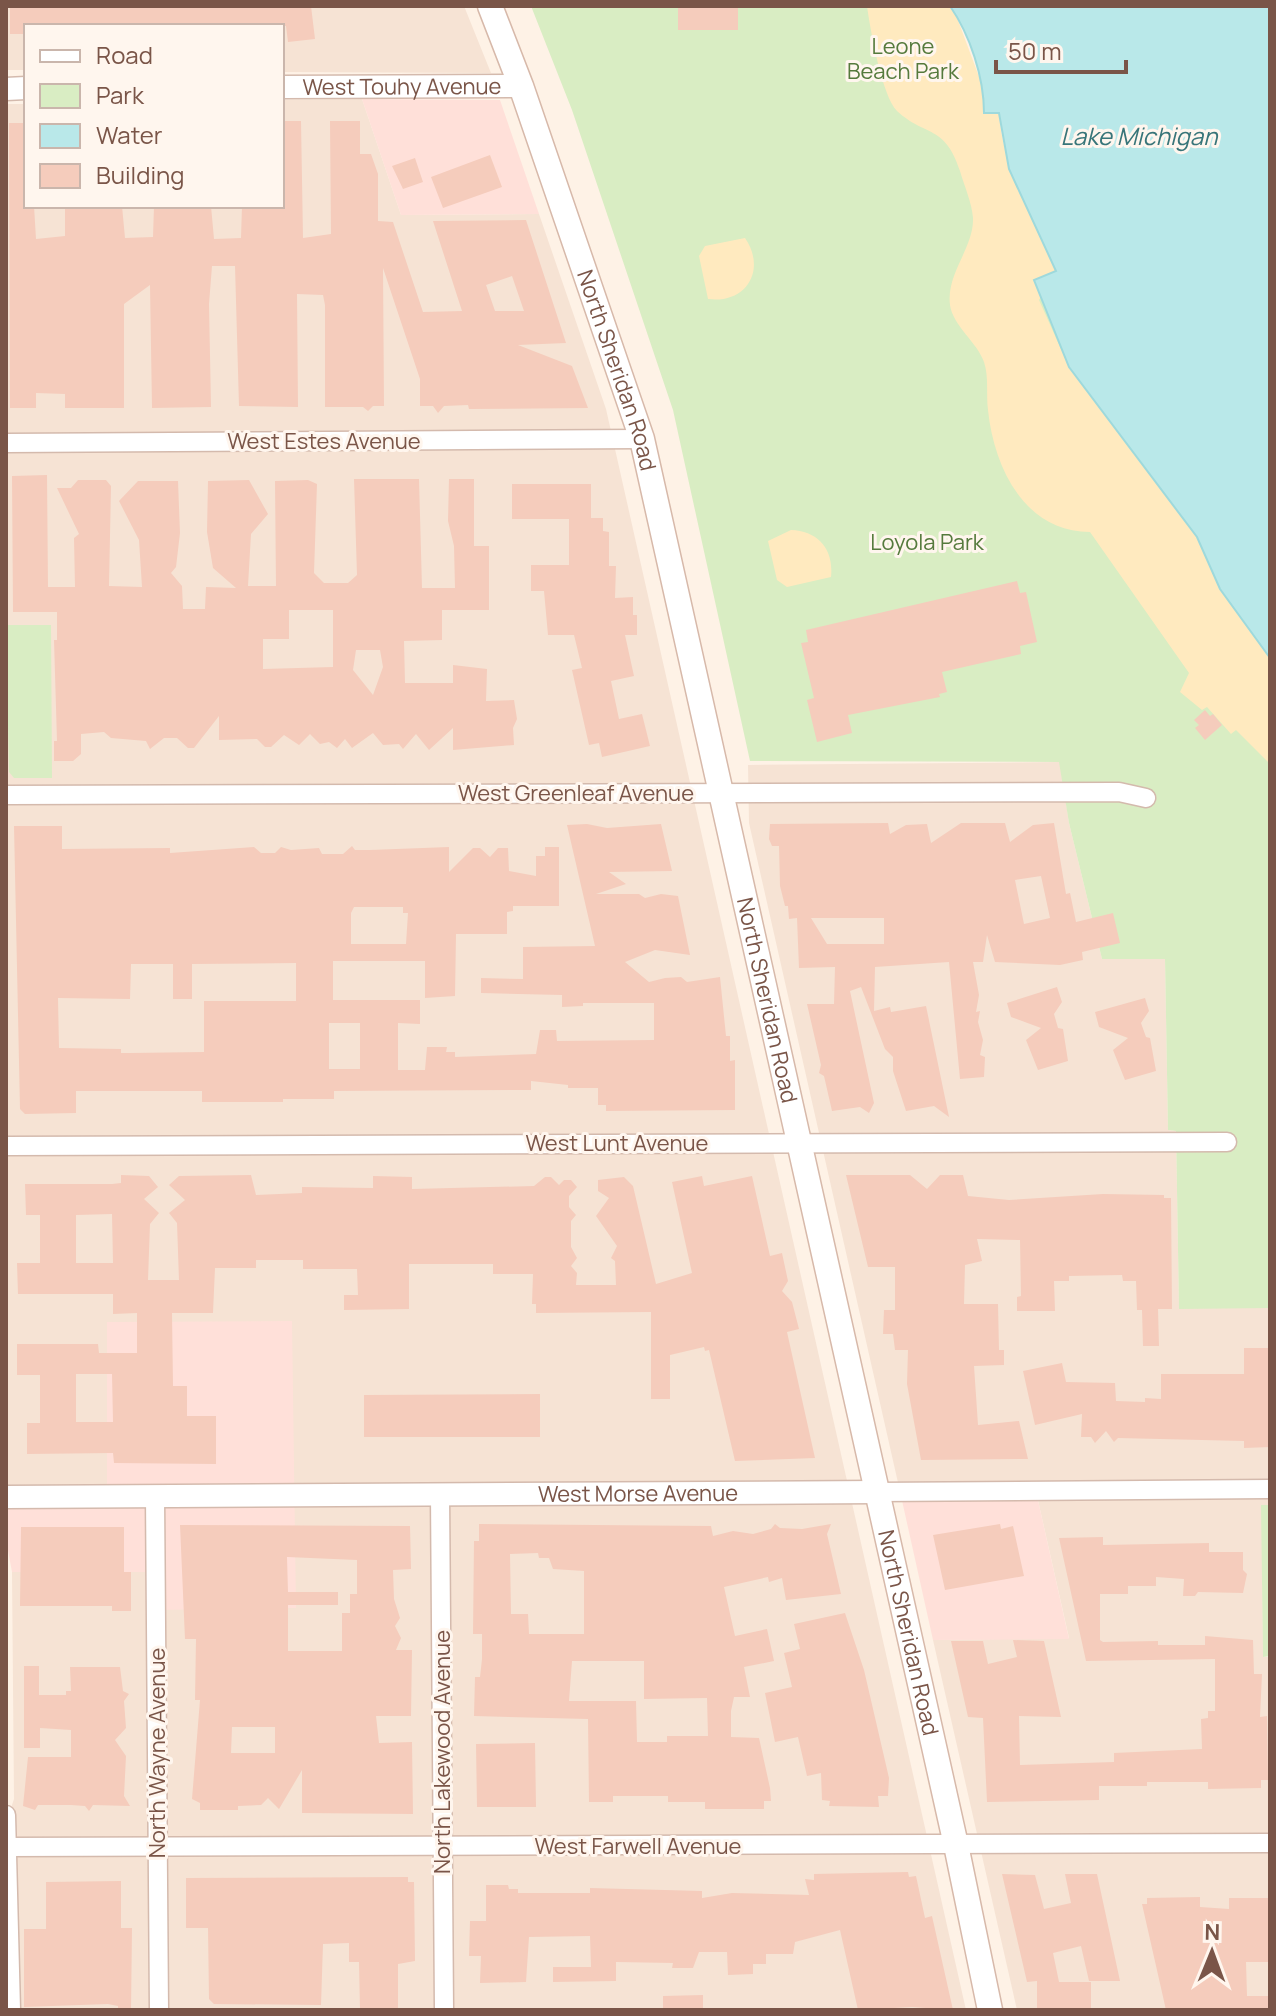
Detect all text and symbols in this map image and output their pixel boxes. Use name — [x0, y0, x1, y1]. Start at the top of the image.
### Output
legend — [24, 24, 284, 208]
scale bar — [996, 24, 1126, 74]
park label: Leone Beach Park — [847, 31, 960, 86]
text: 50 m — [1008, 34, 1062, 67]
text: Road — [96, 38, 153, 71]
street label: West Touhy Avenue — [303, 71, 502, 102]
text: Park — [96, 78, 145, 111]
text: Water — [96, 118, 163, 151]
water label: Lake Michigan — [1061, 119, 1218, 152]
text: Building — [96, 158, 184, 191]
street label: North Sheridan Road — [570, 266, 664, 473]
street label: West Estes Avenue — [227, 426, 421, 456]
park label: Loyola Park — [870, 527, 985, 557]
street label: West Greenleaf Avenue — [458, 778, 694, 808]
street label: North Sheridan Road — [730, 895, 805, 1106]
street label: West Lunt Avenue — [526, 1128, 709, 1158]
street label: West Morse Avenue — [538, 1478, 738, 1509]
street label: North Sheridan Road — [871, 1527, 946, 1738]
street label: North Lakewood Avenue — [427, 1630, 457, 1874]
street label: North Wayne Avenue — [142, 1648, 172, 1858]
street label: West Farwell Avenue — [535, 1831, 742, 1861]
north arrow — [1172, 1912, 1252, 1992]
text: N — [1204, 1917, 1221, 1947]

